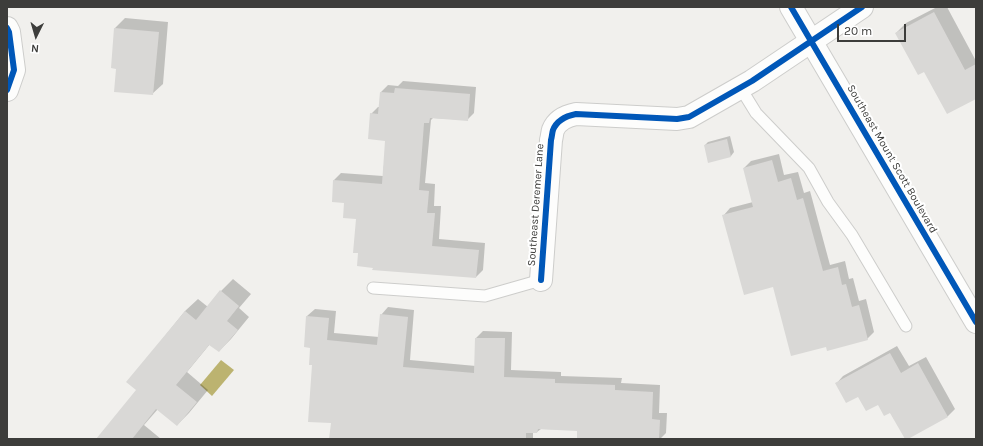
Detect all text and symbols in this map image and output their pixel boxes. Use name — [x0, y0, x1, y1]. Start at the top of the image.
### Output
north arrow — [16, 16, 56, 56]
scale bar — [839, 16, 908, 42]
text: 20 m — [844, 24, 872, 38]
text: N — [30, 42, 39, 55]
street label: Southeast Mount Scott Boulevard — [844, 82, 940, 236]
street label: Southeast Deremer Lane — [525, 143, 547, 267]

